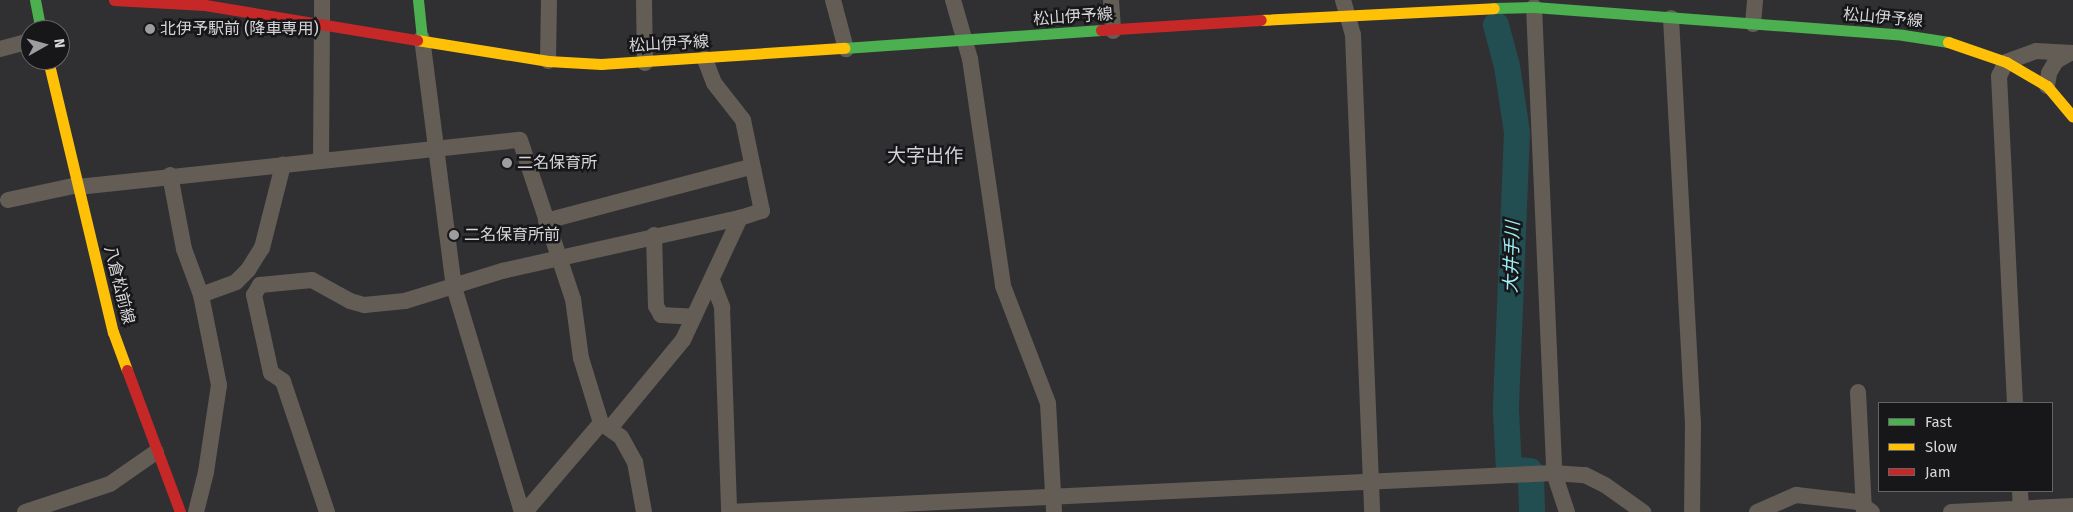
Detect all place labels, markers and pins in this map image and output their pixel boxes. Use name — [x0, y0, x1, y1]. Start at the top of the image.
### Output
place label: 北伊予駅前 (降車専用) — [160, 19, 319, 39]
marker: 北伊予駅前 (降車専用) — [144, 23, 156, 35]
place label: 二名保育所 — [517, 153, 597, 173]
marker: 二名保育所 — [501, 157, 513, 169]
place label: 二名保育所前 — [464, 225, 560, 245]
marker: 二名保育所前 — [448, 229, 460, 241]

